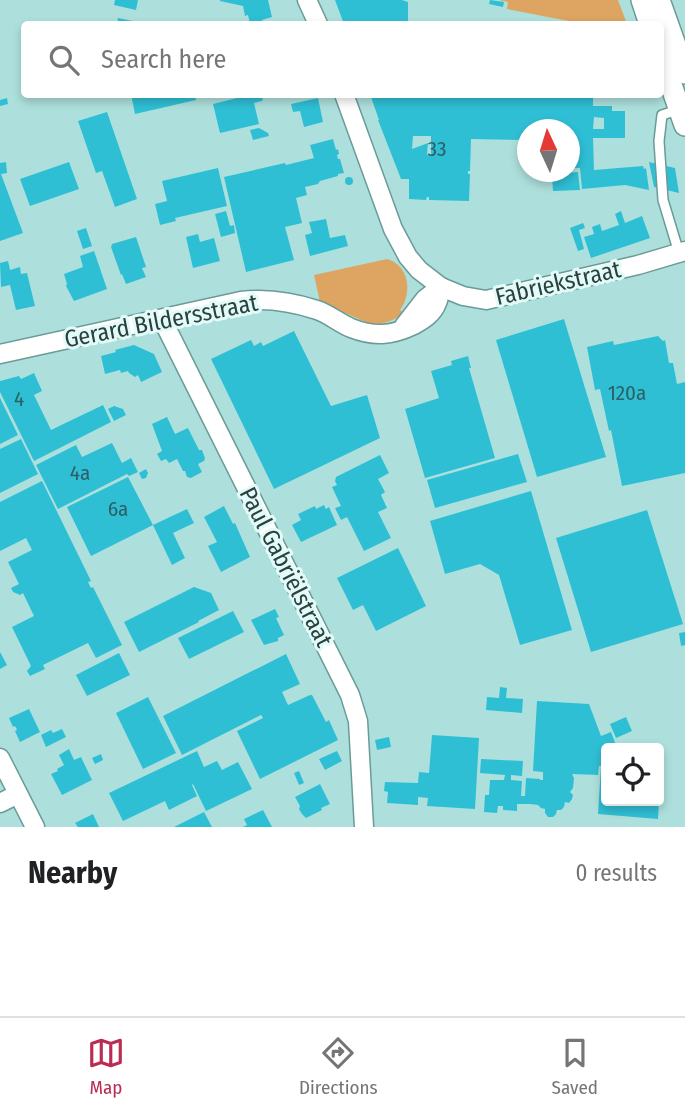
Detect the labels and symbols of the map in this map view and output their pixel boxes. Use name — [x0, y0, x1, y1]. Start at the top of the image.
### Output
north arrow — [517, 119, 580, 182]
house number: 33 — [428, 136, 446, 162]
street label: Fabriekstraat — [493, 255, 624, 311]
street label: Gerard Bildersstraat — [62, 288, 260, 353]
house number: 120a — [608, 380, 646, 406]
house number: 4 — [14, 386, 24, 412]
house number: 4a — [70, 460, 90, 486]
street label: Paul Gabriëlstraat — [234, 482, 338, 652]
house number: 6a — [108, 496, 128, 522]

